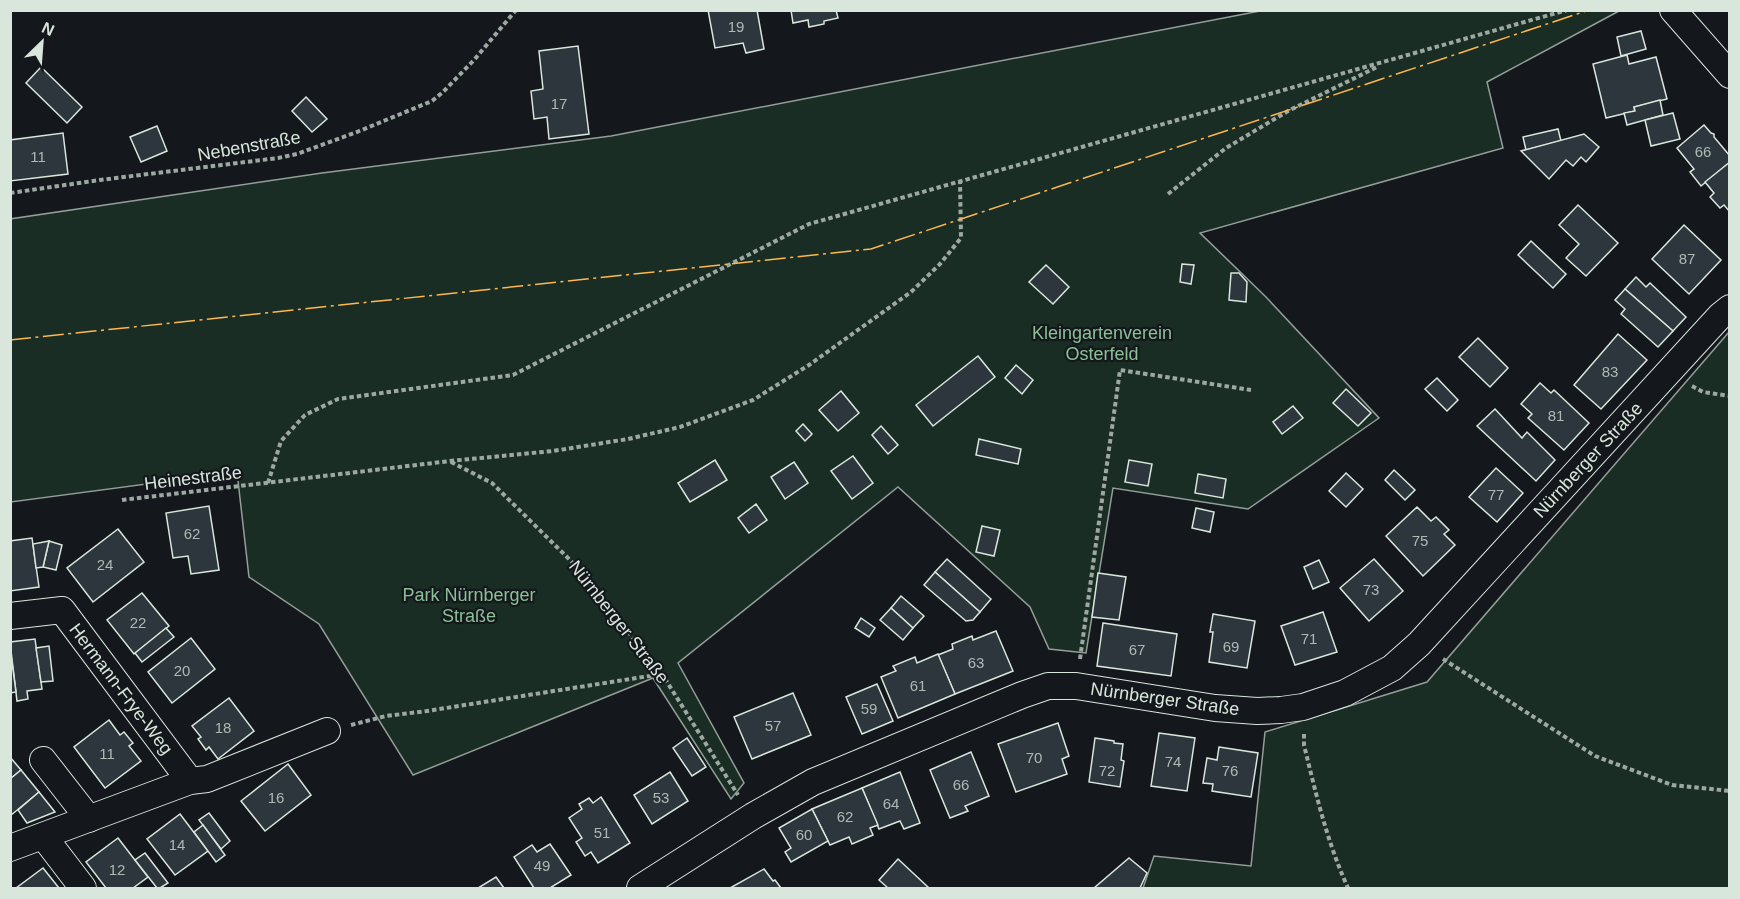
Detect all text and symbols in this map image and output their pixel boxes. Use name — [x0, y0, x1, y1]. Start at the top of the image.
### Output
north arrow — [12, 12, 72, 72]
house number: 19 — [728, 18, 744, 35]
text: N — [39, 19, 57, 39]
house number: 17 — [551, 95, 567, 112]
street label: Nebenstraße — [196, 127, 302, 165]
house number: 66 — [1695, 143, 1711, 160]
house number: 11 — [30, 148, 46, 165]
house number: 87 — [1679, 250, 1695, 267]
park label: Kleingartenverein Osterfeld — [1032, 323, 1172, 364]
house number: 83 — [1602, 363, 1618, 380]
street label: Nürnberger Straße — [1530, 398, 1646, 522]
house number: 81 — [1548, 407, 1564, 424]
street label: Heinestraße — [143, 462, 243, 494]
house number: 77 — [1488, 486, 1504, 503]
house number: 62 — [184, 525, 200, 542]
house number: 75 — [1412, 532, 1428, 549]
house number: 24 — [97, 556, 113, 573]
street label: Nürnberger Straße — [565, 557, 673, 687]
house number: 73 — [1363, 581, 1379, 598]
park label: Park Nürnberger Straße — [402, 585, 536, 626]
house number: 22 — [130, 614, 146, 631]
street label: Hermann-Frye-Weg — [65, 620, 177, 758]
house number: 71 — [1301, 630, 1317, 647]
house number: 69 — [1223, 638, 1239, 655]
house number: 67 — [1129, 641, 1145, 658]
house number: 63 — [968, 654, 984, 671]
house number: 20 — [174, 662, 190, 679]
house number: 61 — [910, 677, 926, 694]
street label: Nürnberger Straße — [1089, 679, 1241, 719]
house number: 59 — [861, 700, 877, 717]
house number: 57 — [765, 717, 781, 734]
house number: 18 — [215, 719, 231, 736]
house number: 11 — [99, 745, 115, 762]
house number: 70 — [1026, 749, 1042, 766]
house number: 74 — [1165, 753, 1181, 770]
house number: 72 — [1099, 762, 1115, 779]
house number: 76 — [1222, 762, 1238, 779]
house number: 66 — [953, 776, 969, 793]
house number: 16 — [268, 789, 284, 806]
house number: 53 — [653, 789, 669, 806]
house number: 64 — [883, 795, 899, 812]
house number: 62 — [837, 808, 853, 825]
house number: 51 — [594, 824, 610, 841]
house number: 60 — [796, 826, 812, 843]
house number: 14 — [169, 836, 185, 853]
house number: 49 — [534, 857, 550, 874]
house number: 12 — [109, 861, 125, 878]

